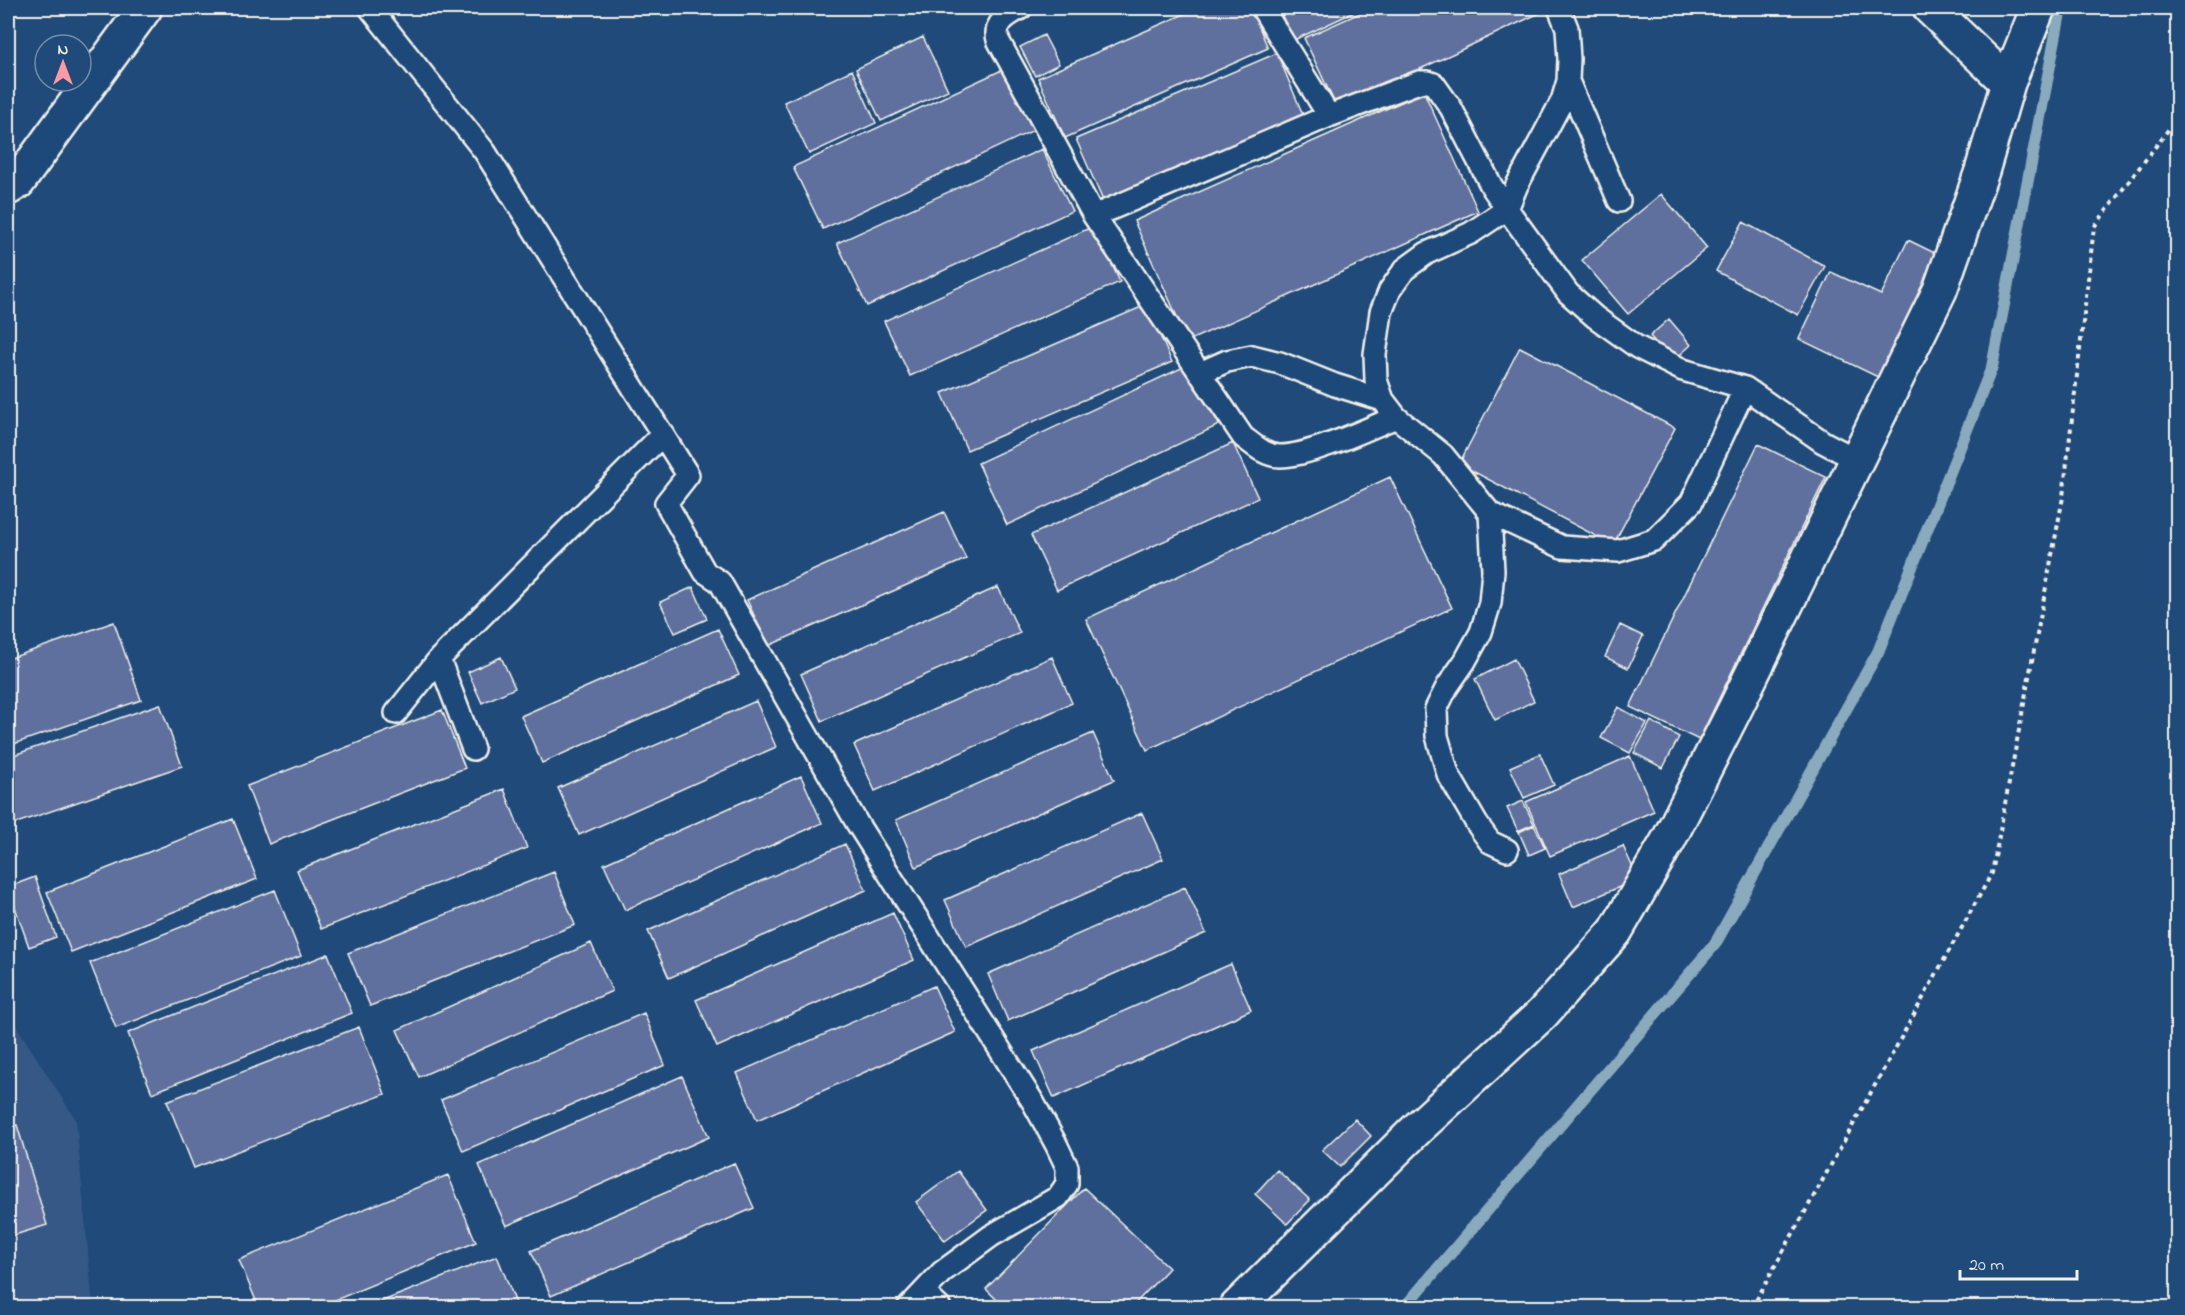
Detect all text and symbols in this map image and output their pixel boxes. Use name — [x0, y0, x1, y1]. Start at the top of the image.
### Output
north arrow — [33, 33, 93, 93]
text: N — [58, 38, 69, 62]
scale bar — [1960, 1243, 2077, 1281]
text: 20 m — [1969, 1253, 2004, 1279]

